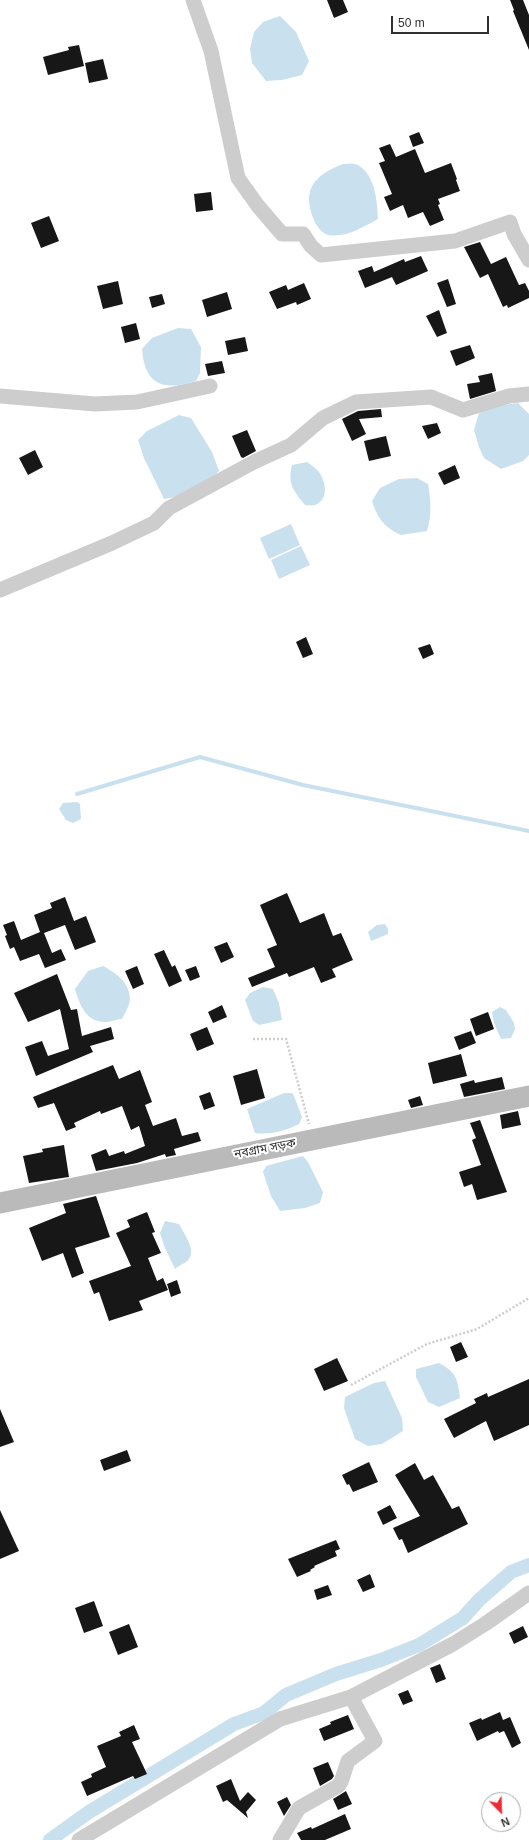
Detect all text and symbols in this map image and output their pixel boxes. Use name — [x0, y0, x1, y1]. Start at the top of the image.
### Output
scale bar — [393, 8, 491, 34]
text: 50 m — [398, 16, 425, 30]
street label: নবগ্রাম সড়ক — [233, 1136, 297, 1162]
north arrow — [481, 1792, 521, 1832]
text: N — [499, 1815, 511, 1829]

